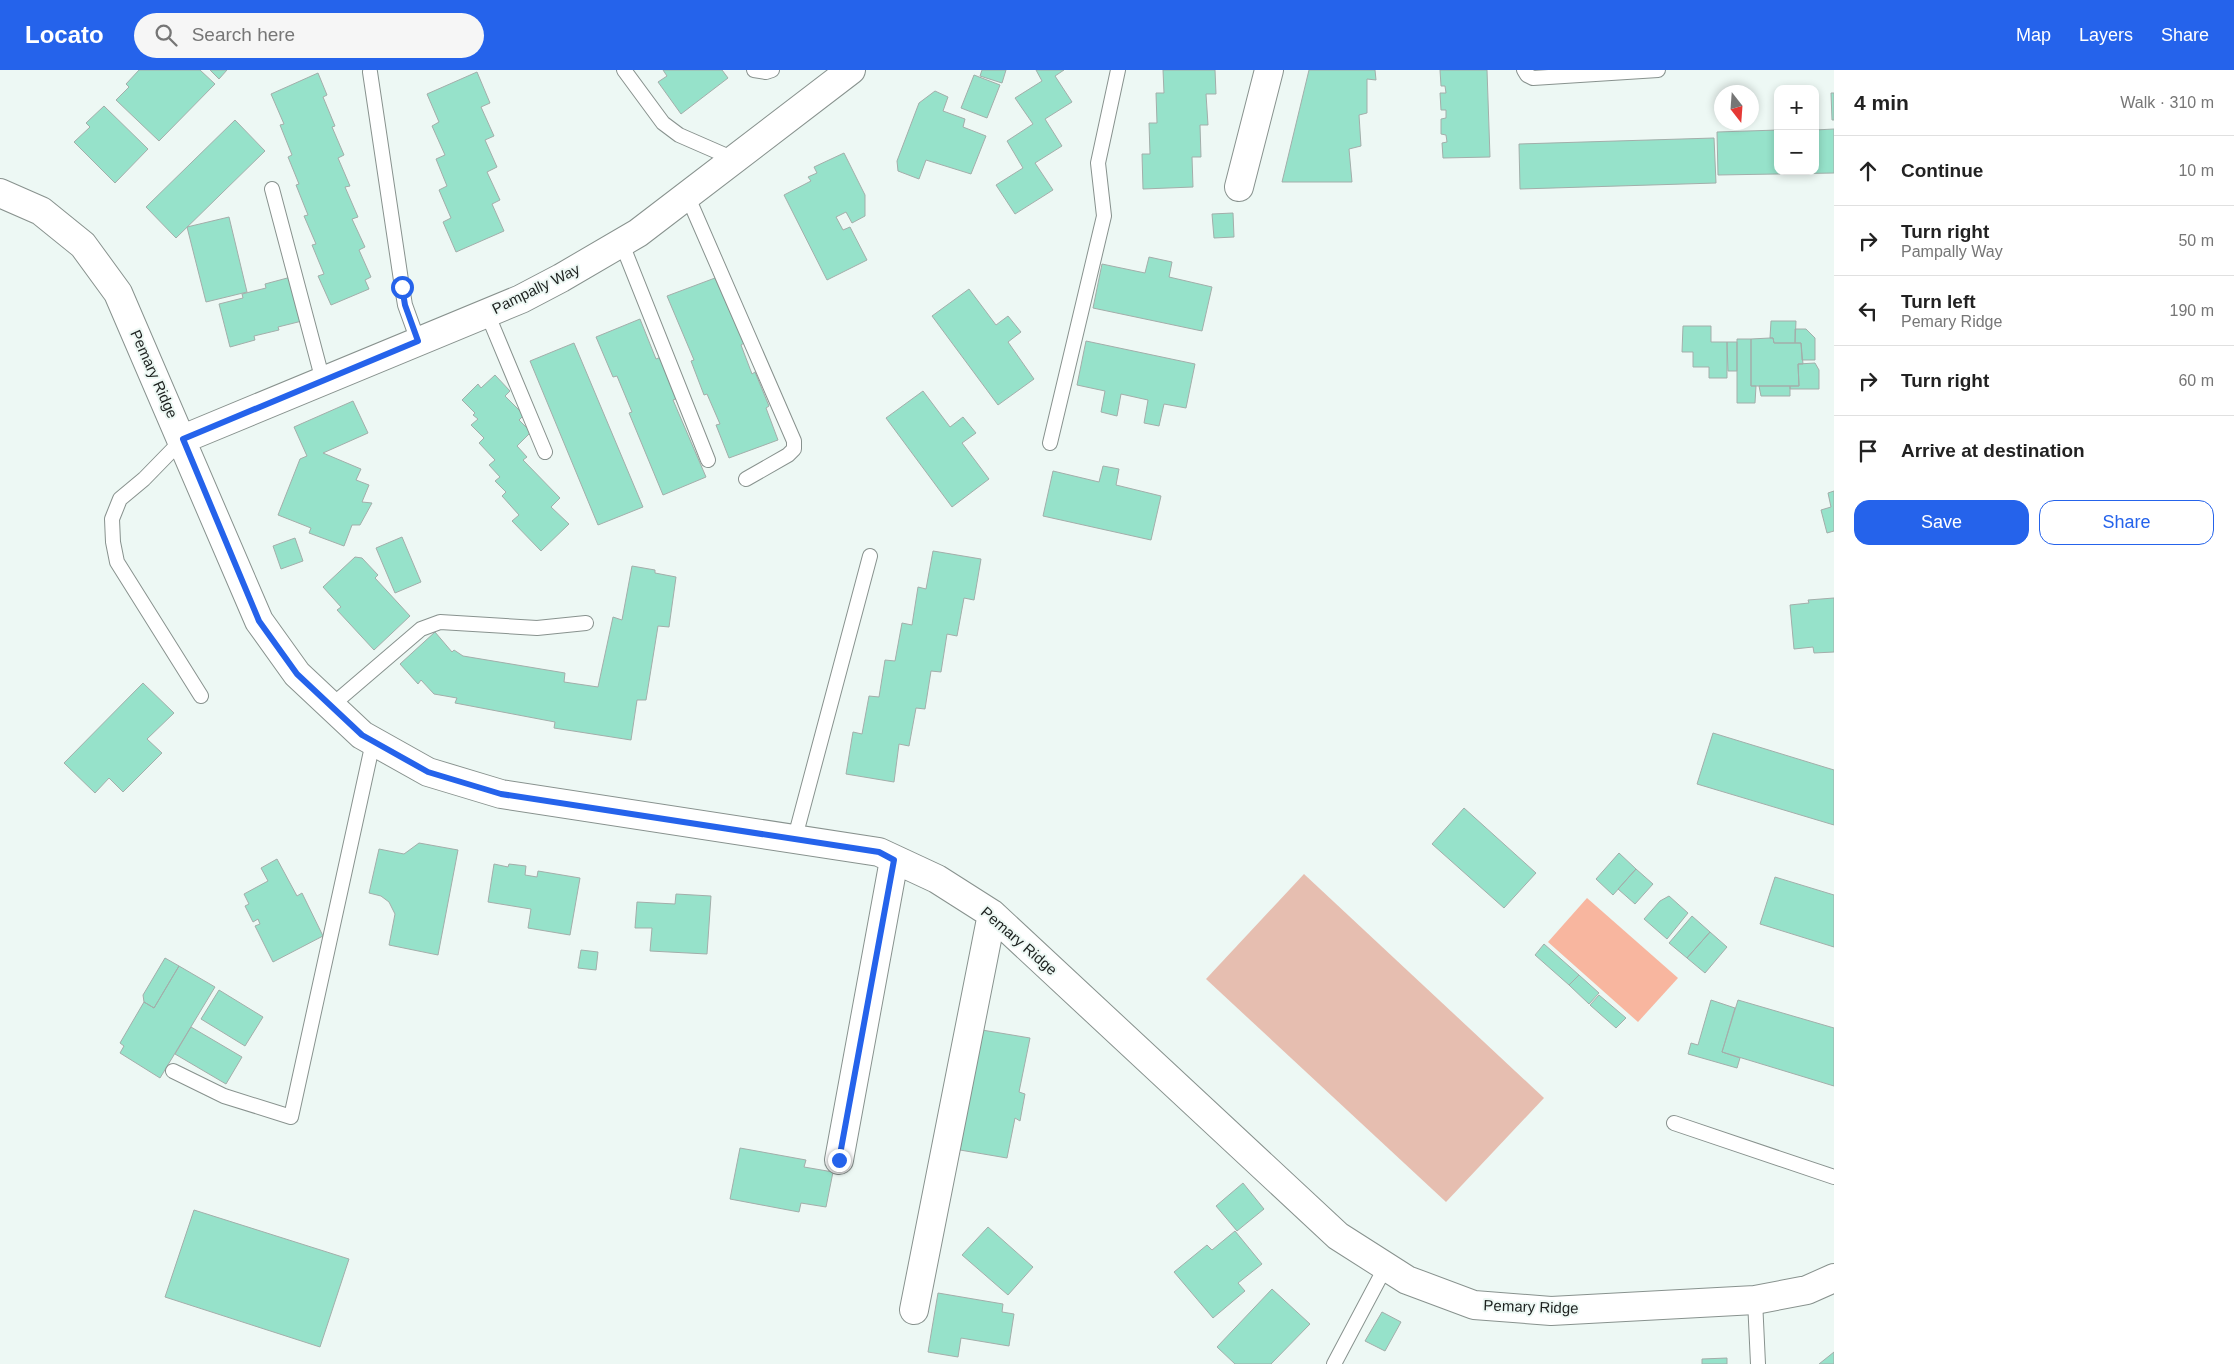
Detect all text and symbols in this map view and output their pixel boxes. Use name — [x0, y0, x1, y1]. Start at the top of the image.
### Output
search box — [134, 13, 484, 58]
text: Locato — [25, 21, 104, 48]
icon: search — [152, 21, 180, 49]
text: Search here — [192, 24, 295, 45]
text: Map — [2016, 25, 2051, 45]
text: Layers — [2079, 25, 2133, 45]
text: Share — [2161, 25, 2209, 45]
north arrow — [1714, 85, 1759, 130]
map controls — [1774, 85, 1819, 175]
button: + — [1774, 85, 1819, 130]
text: 4 min — [1854, 91, 1909, 114]
text: Walk · 310 m — [2120, 94, 2214, 111]
button: − — [1774, 130, 1819, 175]
icon: ahead — [1854, 157, 1882, 185]
text: Continue — [1901, 160, 1983, 181]
text: 10 m — [2178, 162, 2214, 179]
text: Turn right — [1901, 221, 1989, 242]
icon: right — [1854, 227, 1882, 255]
text: 50 m — [2178, 232, 2214, 249]
text: Pampally Way — [1901, 243, 2003, 260]
street label: Pampally Way — [489, 260, 583, 317]
route start — [391, 276, 414, 299]
text: Turn left — [1901, 291, 1976, 312]
icon: left — [1854, 297, 1882, 325]
text: 190 m — [2170, 302, 2214, 319]
text: Pemary Ridge — [1901, 313, 2002, 330]
street label: Pemary Ridge — [127, 327, 182, 421]
icon: right — [1854, 367, 1882, 395]
text: Turn right — [1901, 370, 1989, 391]
text: 60 m — [2178, 372, 2214, 389]
icon: arrive — [1854, 437, 1882, 465]
text: Arrive at destination — [1901, 440, 2085, 461]
button: Save — [1854, 500, 2029, 545]
button: Share — [2039, 500, 2214, 545]
street label: Pemary Ridge — [978, 903, 1061, 978]
route end — [828, 1149, 851, 1172]
street label: Pemary Ridge — [1483, 1296, 1579, 1317]

